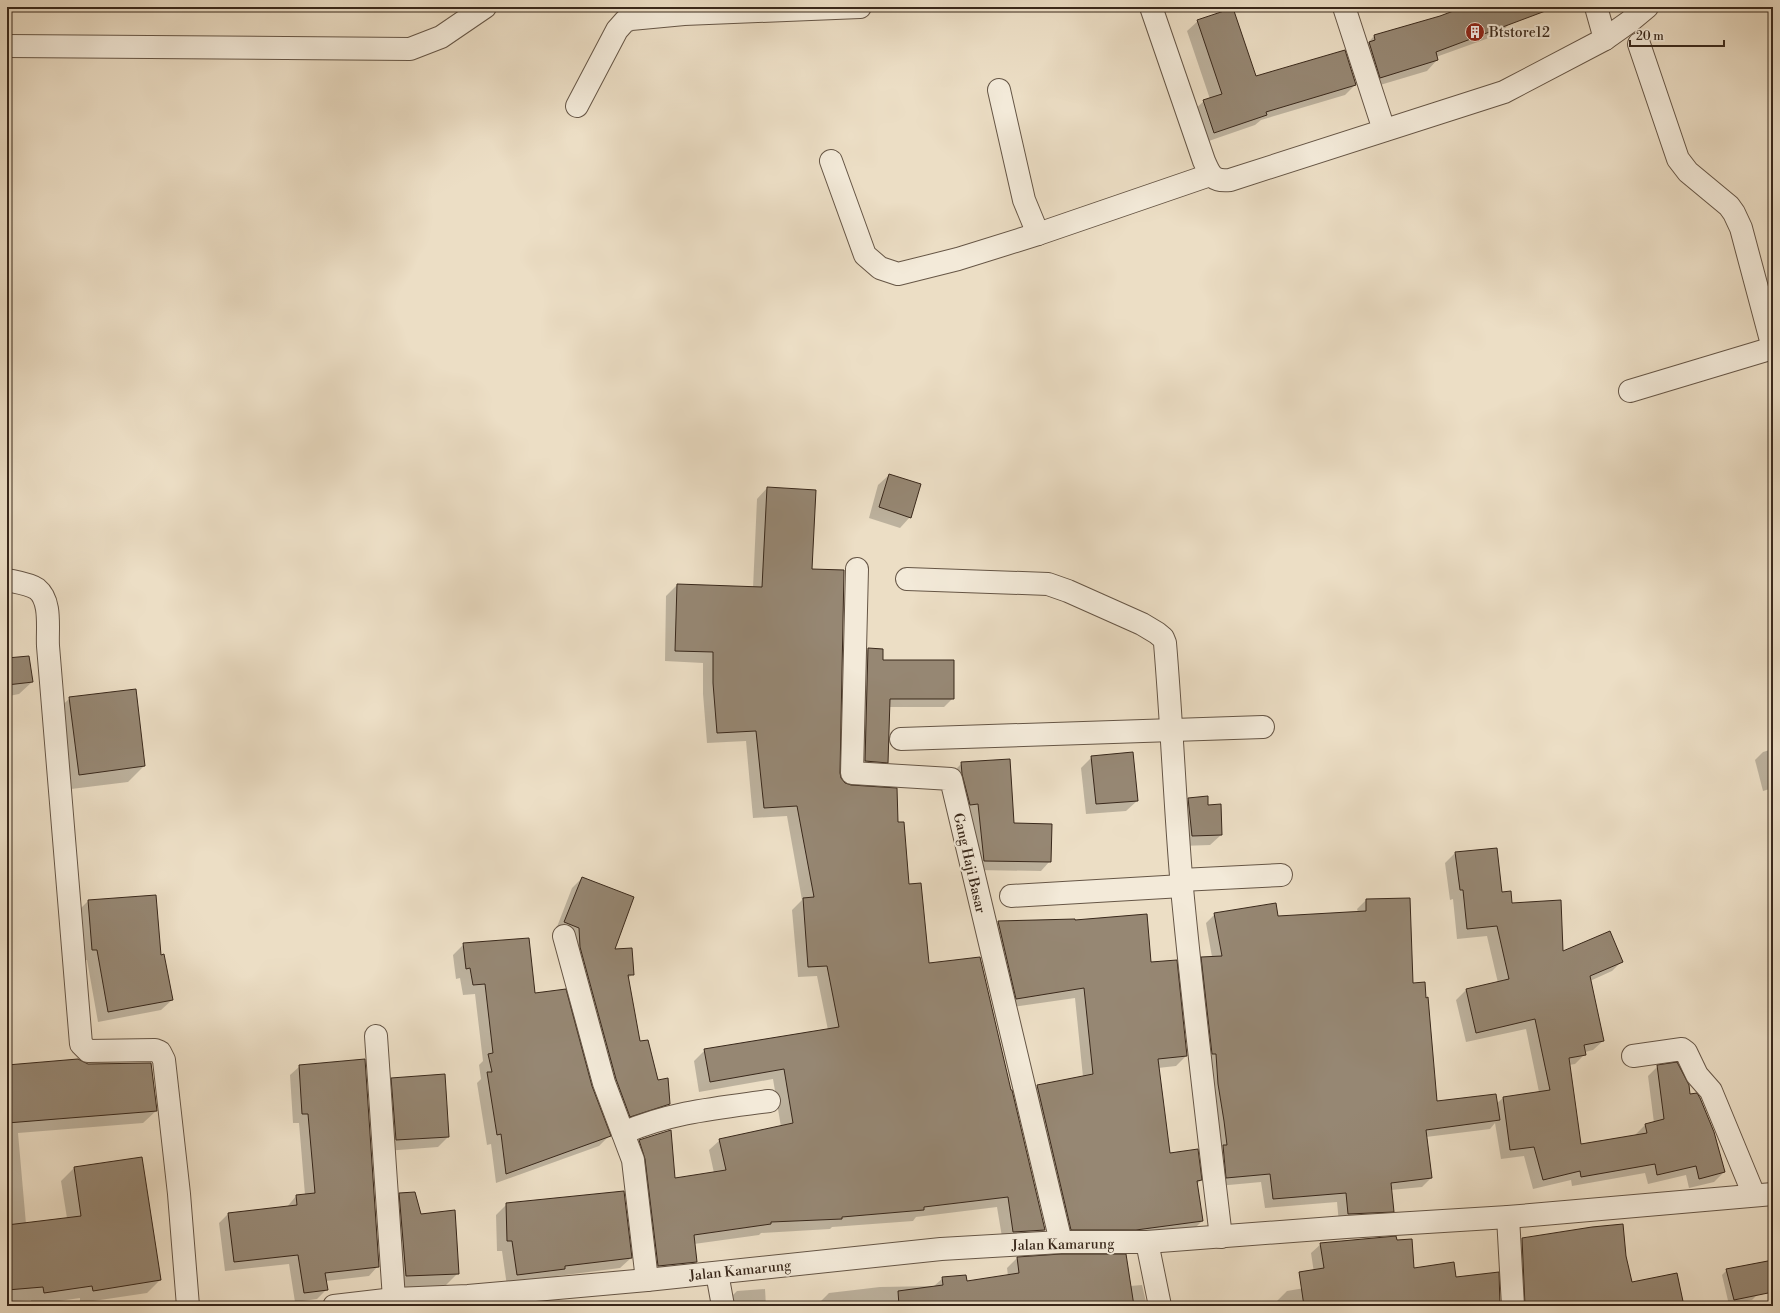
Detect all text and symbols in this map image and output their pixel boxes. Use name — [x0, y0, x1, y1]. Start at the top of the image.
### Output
building icon: Btstore12 — [1464, 21, 1486, 43]
scale bar — [1630, 22, 1724, 48]
place label: Btstore12 — [1488, 24, 1550, 42]
text: 20 m — [1636, 29, 1664, 44]
street label: Gang Haji Basar — [949, 811, 989, 915]
street label: Jalan Kamarung — [1011, 1235, 1115, 1255]
street label: Jalan Kamarung — [687, 1257, 793, 1285]

